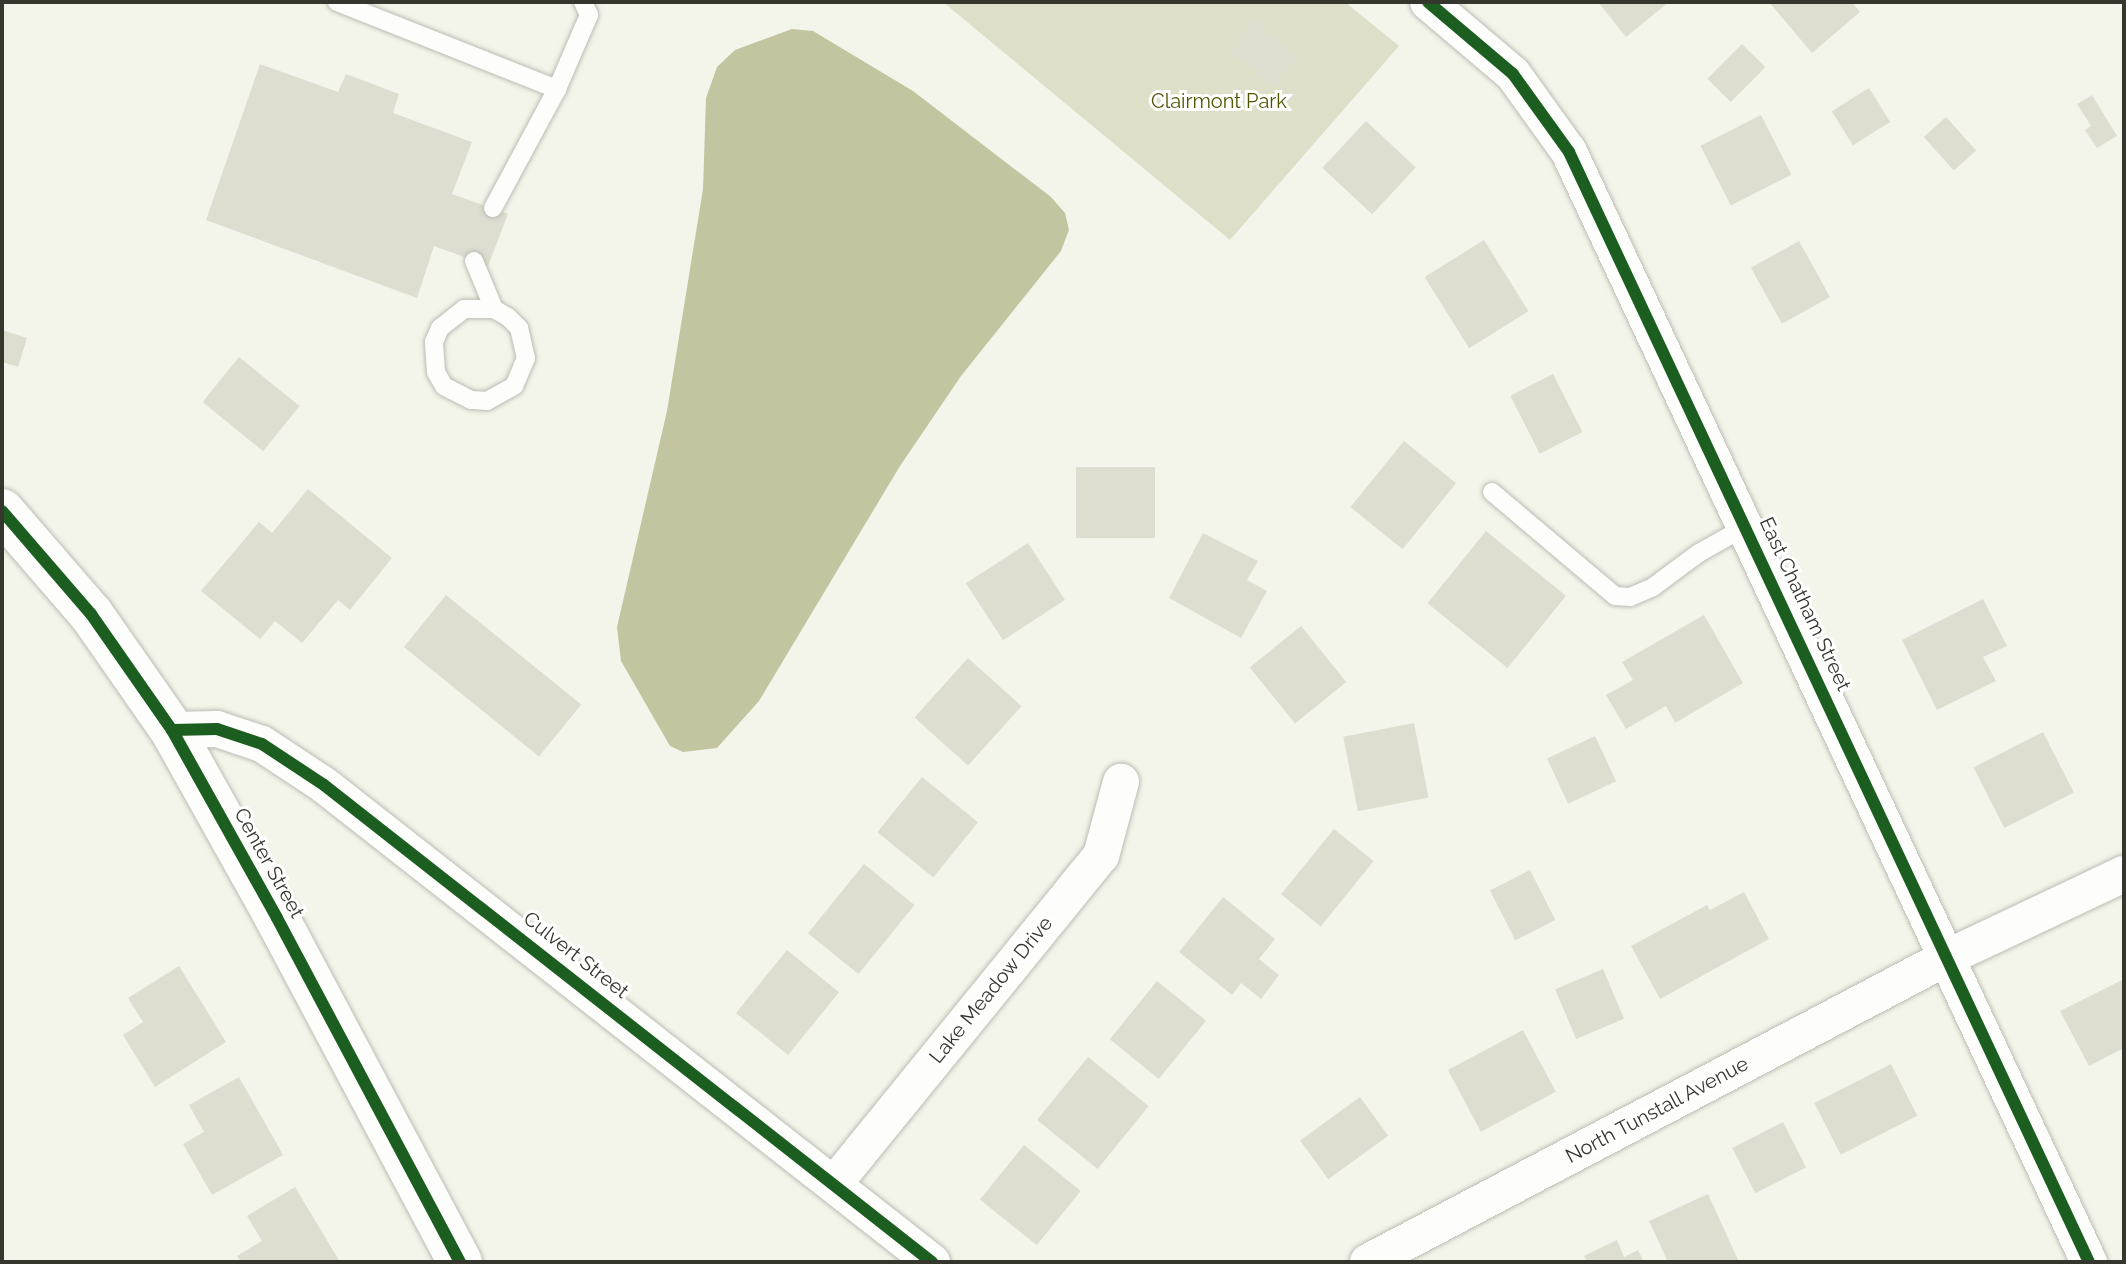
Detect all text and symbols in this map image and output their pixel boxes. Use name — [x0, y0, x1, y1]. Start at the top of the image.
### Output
park label: Clairmont Park — [1151, 89, 1287, 113]
street label: East Chatham Street — [1754, 513, 1856, 695]
street label: Center Street — [229, 803, 309, 923]
street label: Culvert Street — [519, 906, 633, 1004]
street label: Lake Meadow Drive — [924, 912, 1058, 1068]
street label: North Tunstall Avenue — [1561, 1051, 1753, 1169]

